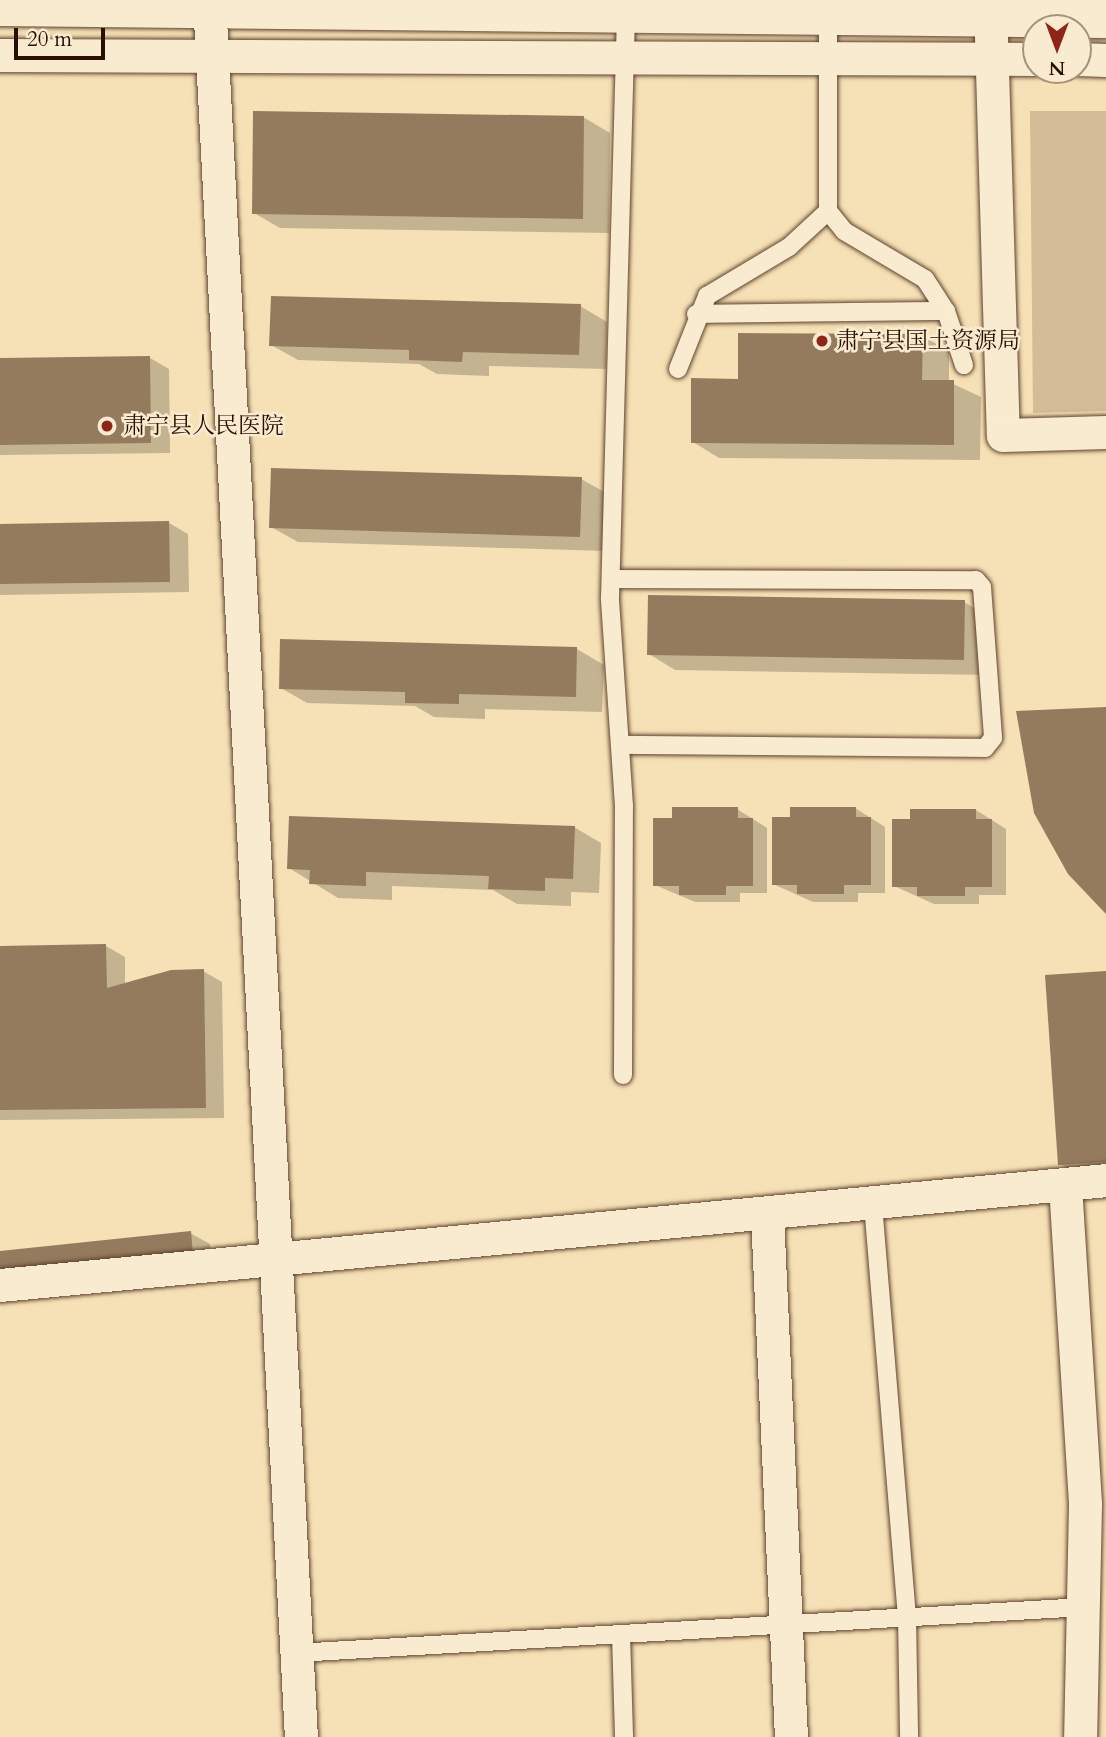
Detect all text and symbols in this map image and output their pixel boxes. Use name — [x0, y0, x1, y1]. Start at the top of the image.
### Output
scale bar — [18, 14, 108, 58]
north arrow — [1022, 14, 1092, 84]
text: 20 m — [27, 25, 72, 54]
text: N — [1049, 55, 1065, 81]
place label: 肃宁县国土资源局 — [836, 327, 1020, 355]
marker: 肃宁县国土资源局 — [814, 333, 830, 349]
place label: 肃宁县人民医院 — [123, 412, 284, 440]
marker: 肃宁县人民医院 — [97, 416, 117, 436]

